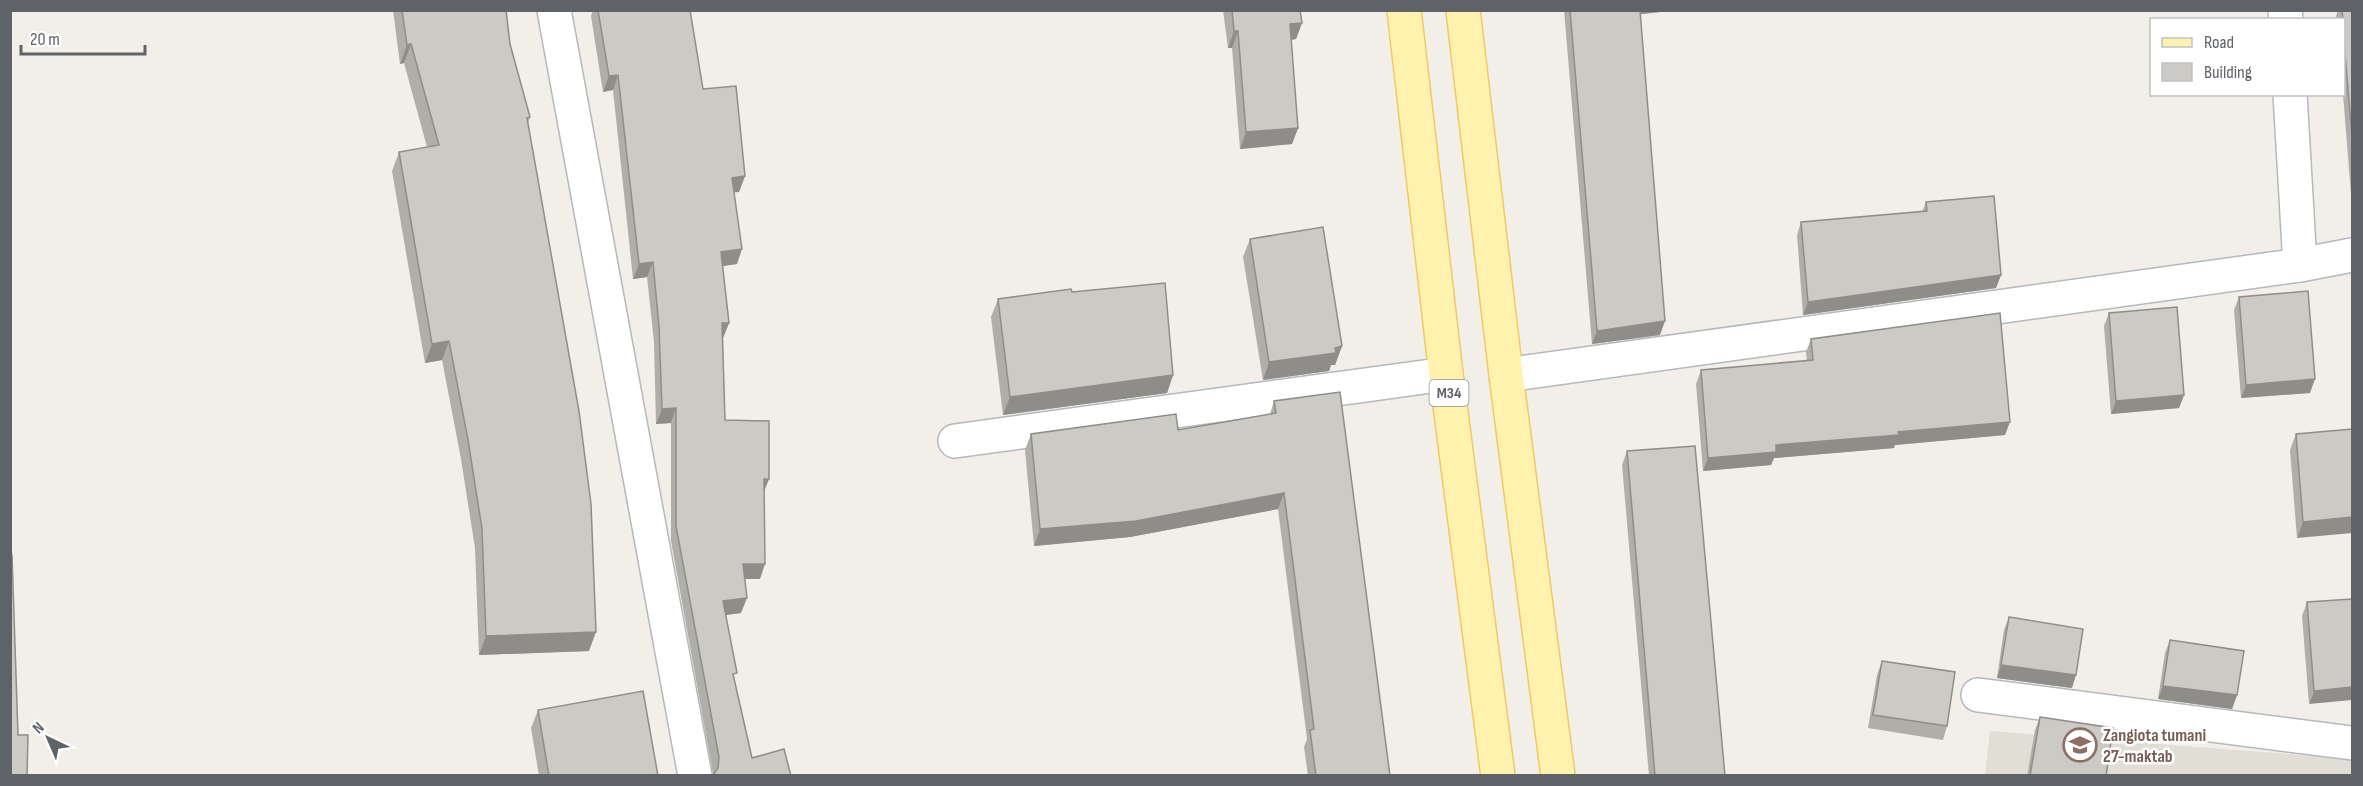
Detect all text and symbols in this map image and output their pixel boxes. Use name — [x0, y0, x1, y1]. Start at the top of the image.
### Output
scale bar — [21, 18, 146, 56]
legend — [2150, 18, 2345, 96]
text: 20 m — [30, 29, 60, 50]
text: Road — [2204, 32, 2234, 53]
text: Building — [2204, 62, 2252, 83]
road number: M34 — [1430, 380, 1468, 406]
north arrow — [18, 708, 78, 768]
text: N — [29, 718, 48, 738]
place label: Zangiota tumani 27-maktab — [2103, 725, 2206, 767]
school or university icon: Zangiota tumani 27-maktab — [2062, 727, 2098, 763]

